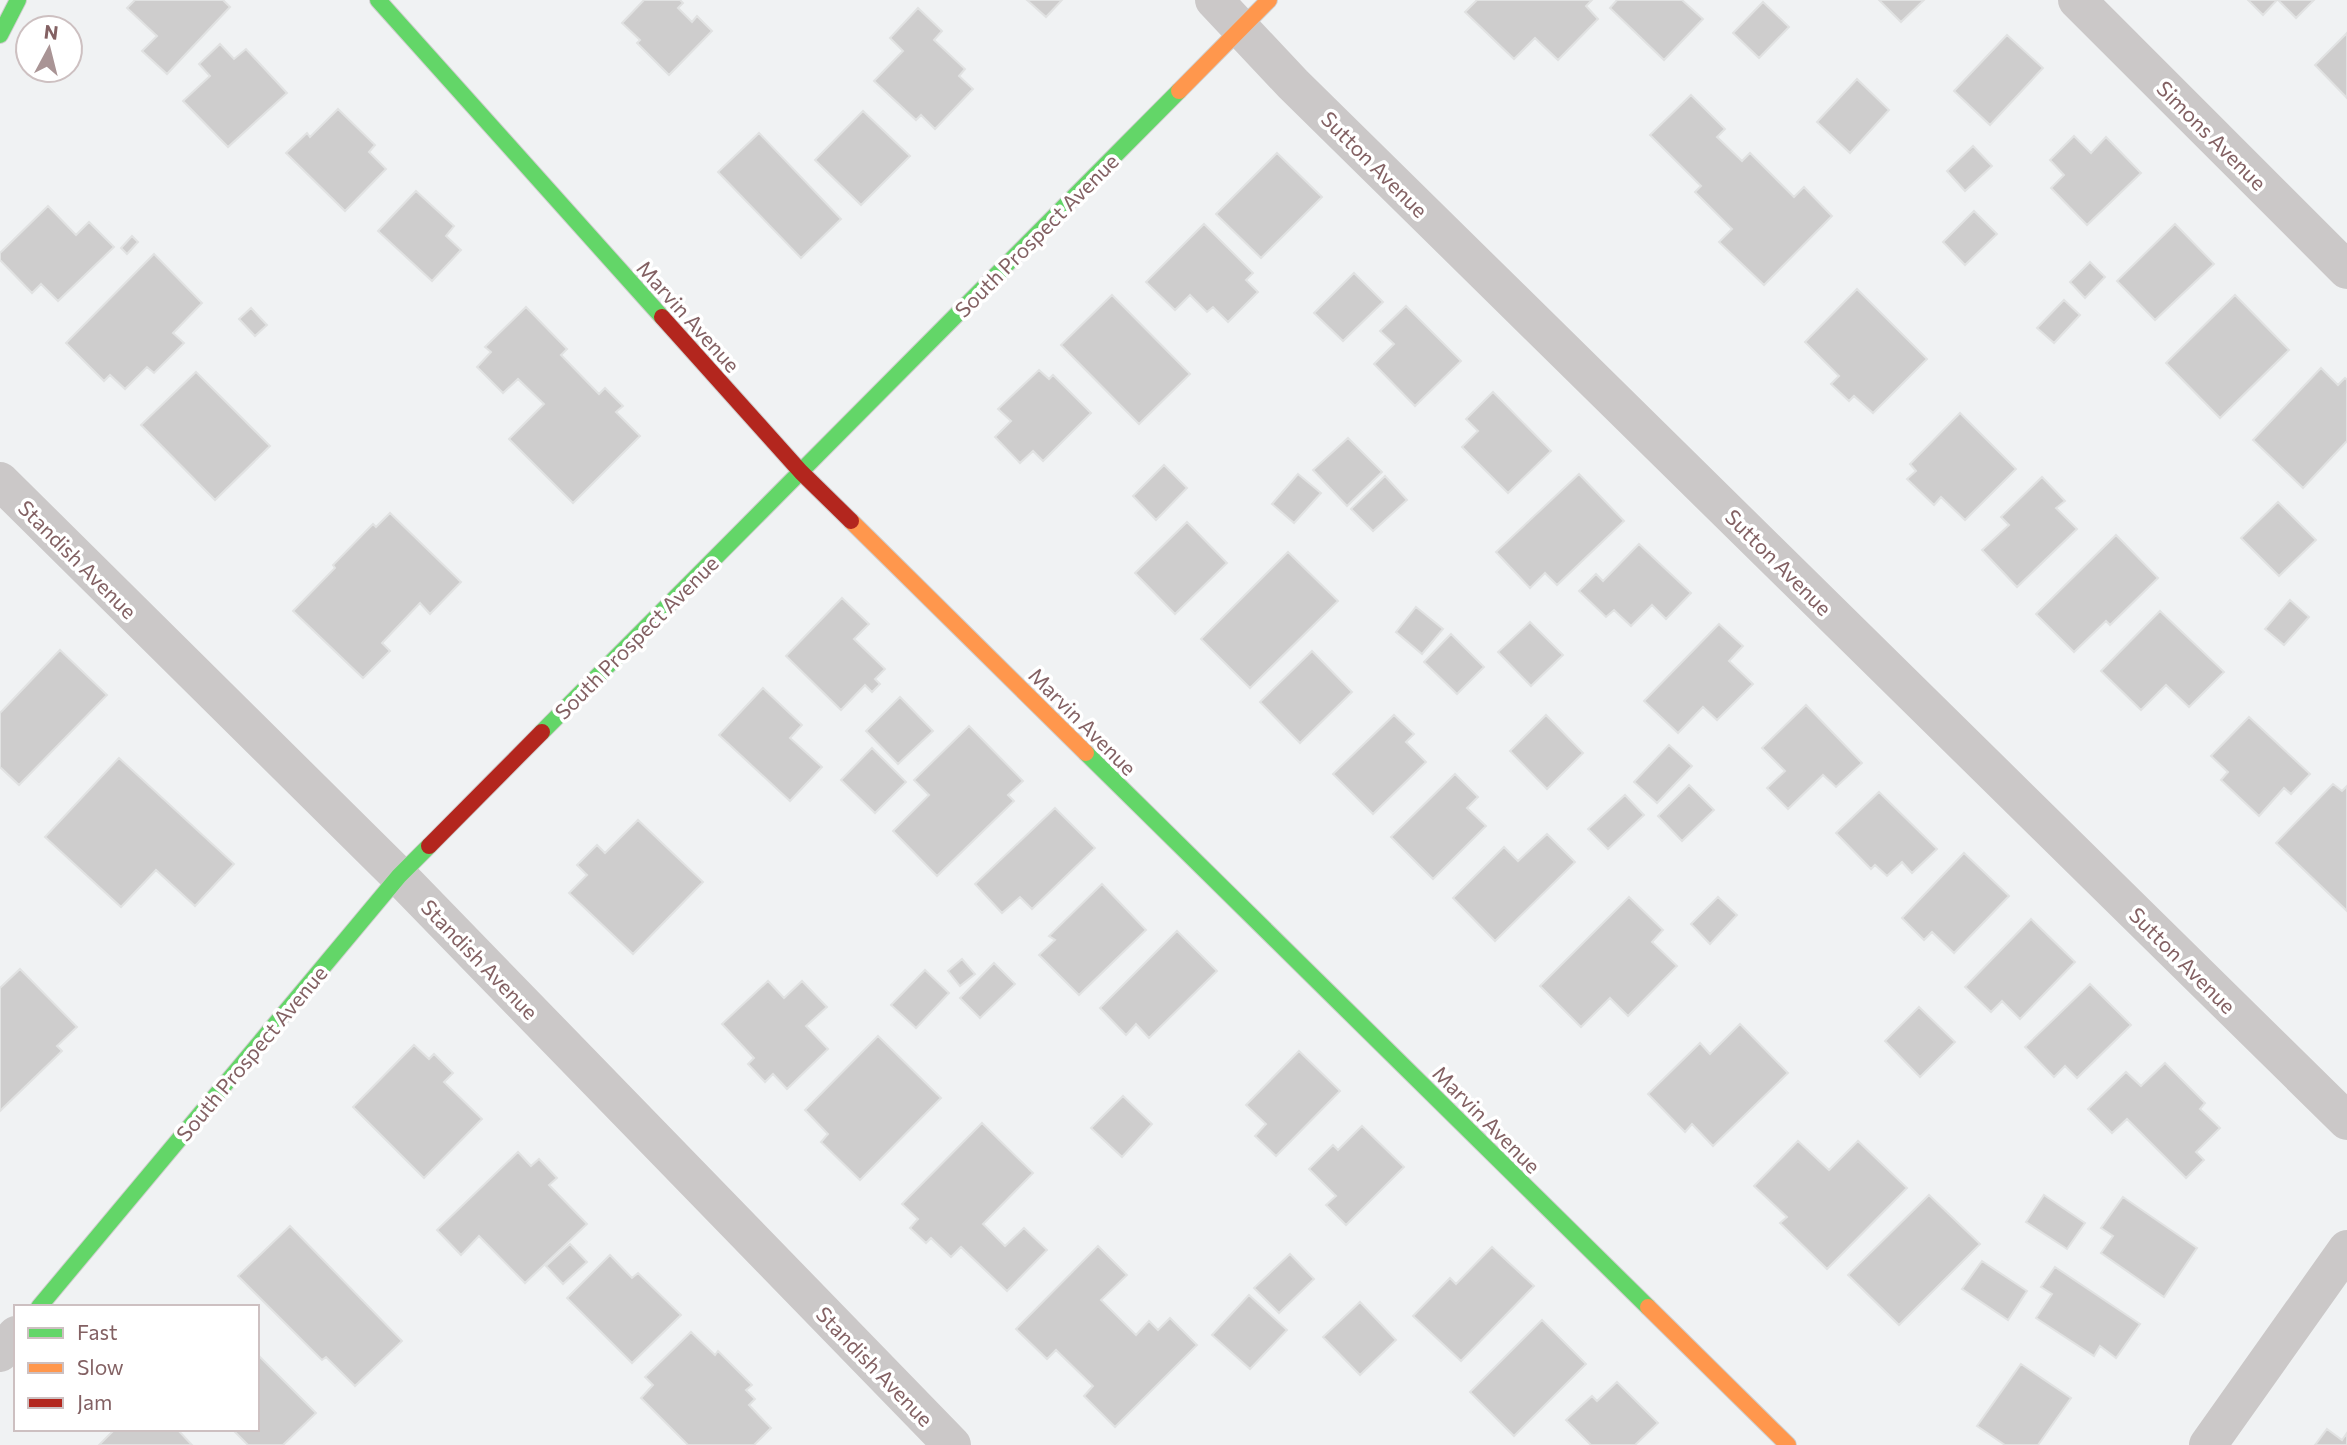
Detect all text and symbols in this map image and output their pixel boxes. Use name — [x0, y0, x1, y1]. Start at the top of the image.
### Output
north arrow — [14, 14, 84, 84]
text: N — [43, 19, 60, 44]
street label: Simons Avenue — [2152, 75, 2272, 195]
street label: Sutton Avenue — [1317, 106, 1433, 222]
street label: South Prospect Avenue — [949, 148, 1123, 322]
street label: Marvin Avenue — [632, 255, 746, 377]
street label: Standish Avenue — [14, 495, 142, 623]
street label: Sutton Avenue — [1721, 504, 1837, 620]
street label: South Prospect Avenue — [549, 550, 723, 724]
street label: Marvin Avenue — [1024, 662, 1142, 780]
street label: Standish Avenue — [417, 894, 543, 1024]
street label: Sutton Avenue — [2125, 902, 2241, 1018]
street label: South Prospect Avenue — [170, 960, 332, 1146]
street label: Marvin Avenue — [1428, 1060, 1546, 1178]
street label: Standish Avenue — [812, 1301, 938, 1431]
legend — [14, 1305, 259, 1431]
text: Fast — [77, 1319, 118, 1344]
text: Slow — [77, 1354, 124, 1379]
text: Jam — [77, 1389, 112, 1414]

